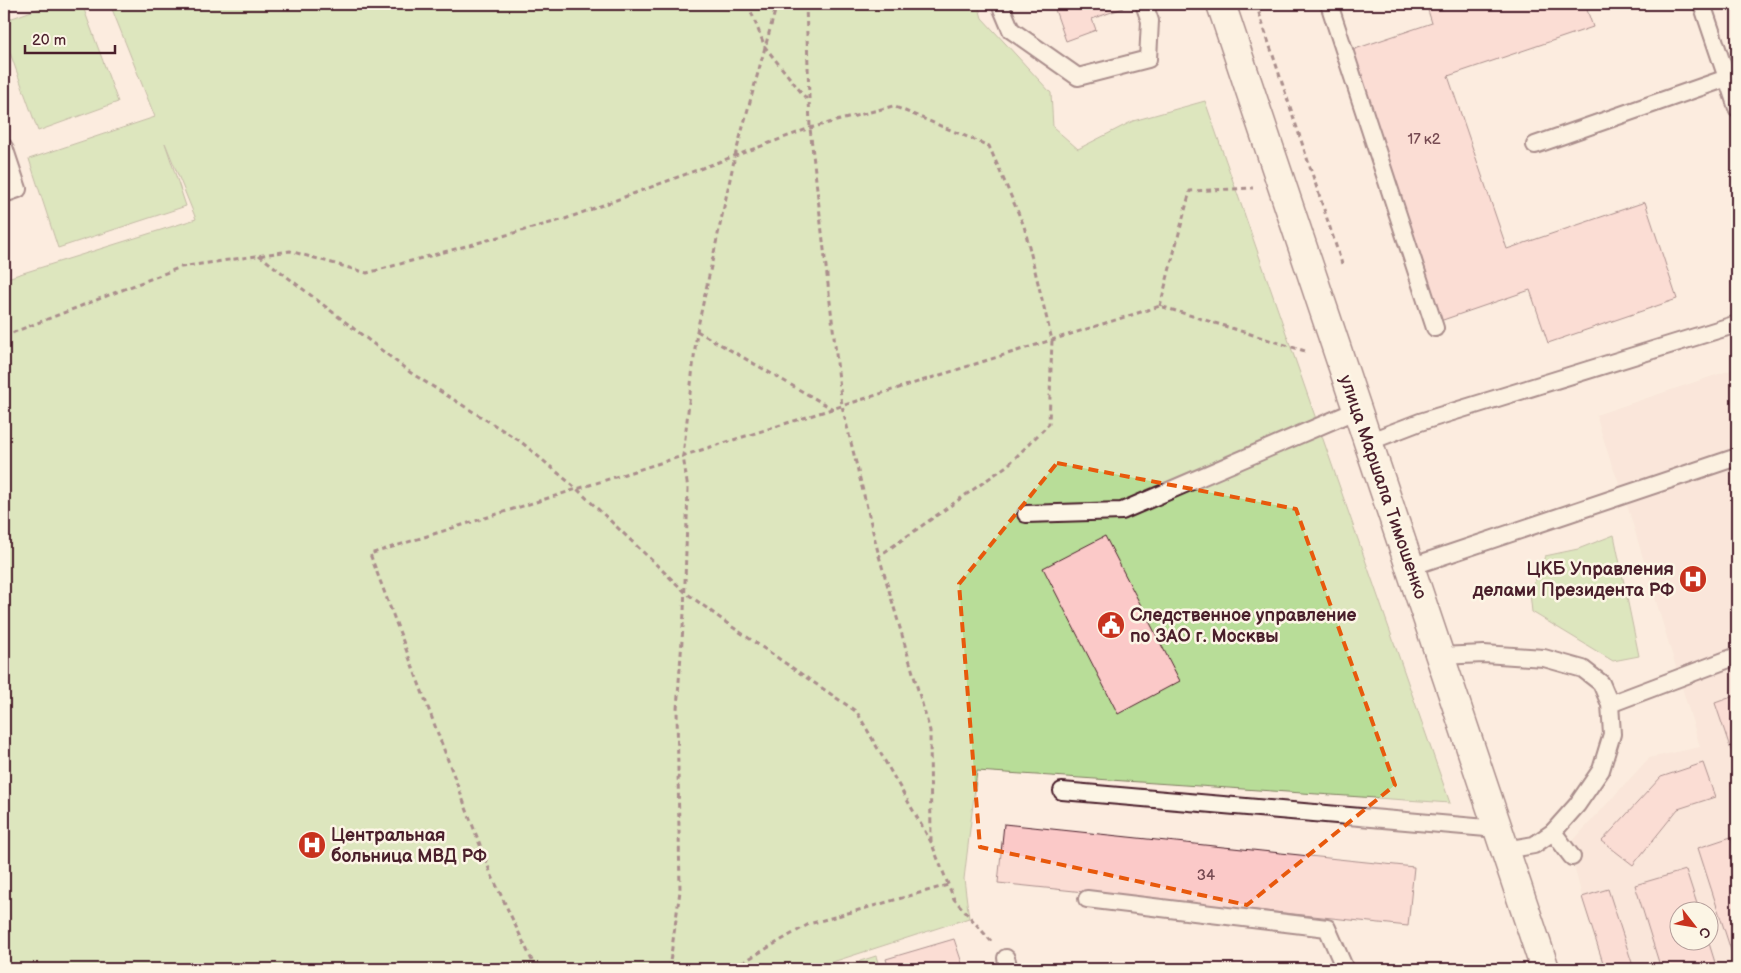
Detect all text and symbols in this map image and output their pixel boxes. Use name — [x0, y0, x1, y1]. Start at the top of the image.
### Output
scale bar — [25, 22, 115, 54]
text: 20 m — [32, 31, 66, 50]
house number: 17 к2 — [1407, 130, 1441, 149]
street label: улица Маршала Тимошенко — [1335, 372, 1431, 602]
place label: ЦКБ Управления делами Президента РФ — [1472, 559, 1674, 601]
hospital icon: ЦКБ Управления делами Президента РФ — [1678, 564, 1708, 594]
place label: Следственное управление по ЗАО г. Москвы — [1130, 605, 1357, 647]
public building icon: Следственное управление по ЗАО г. Москвы — [1096, 610, 1126, 640]
place label: Центральная больница МВД РФ — [331, 825, 487, 867]
hospital icon: Центральная больница МВД РФ — [297, 830, 327, 860]
house number: 34 — [1197, 866, 1215, 885]
north arrow — [1668, 900, 1718, 950]
text: С — [1695, 924, 1715, 941]

